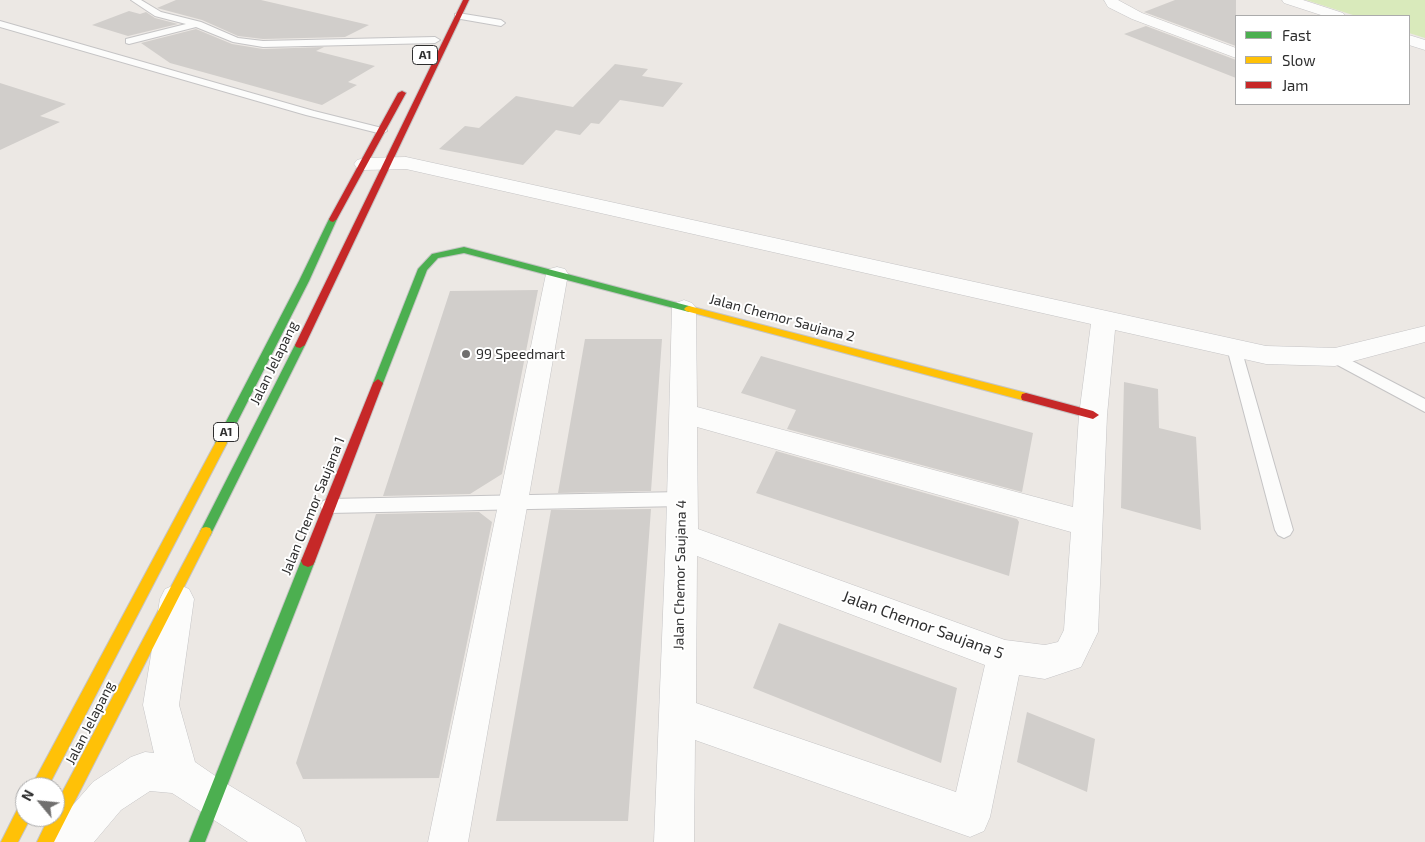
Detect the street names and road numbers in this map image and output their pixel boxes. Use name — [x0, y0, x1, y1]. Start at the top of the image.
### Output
road number: A1 — [412, 46, 438, 64]
street label: Jalan Chemor Saujana 2 — [708, 291, 856, 345]
street label: Jalan Jelapang — [246, 318, 302, 408]
road number: A1 — [214, 422, 238, 442]
street label: Jalan Chemor Saujana 1 — [278, 435, 348, 577]
street label: Jalan Chemor Saujana 4 — [670, 500, 690, 650]
street label: Jalan Chemor Saujana 5 — [840, 587, 1006, 663]
street label: Jalan Jelapang — [62, 678, 118, 768]

